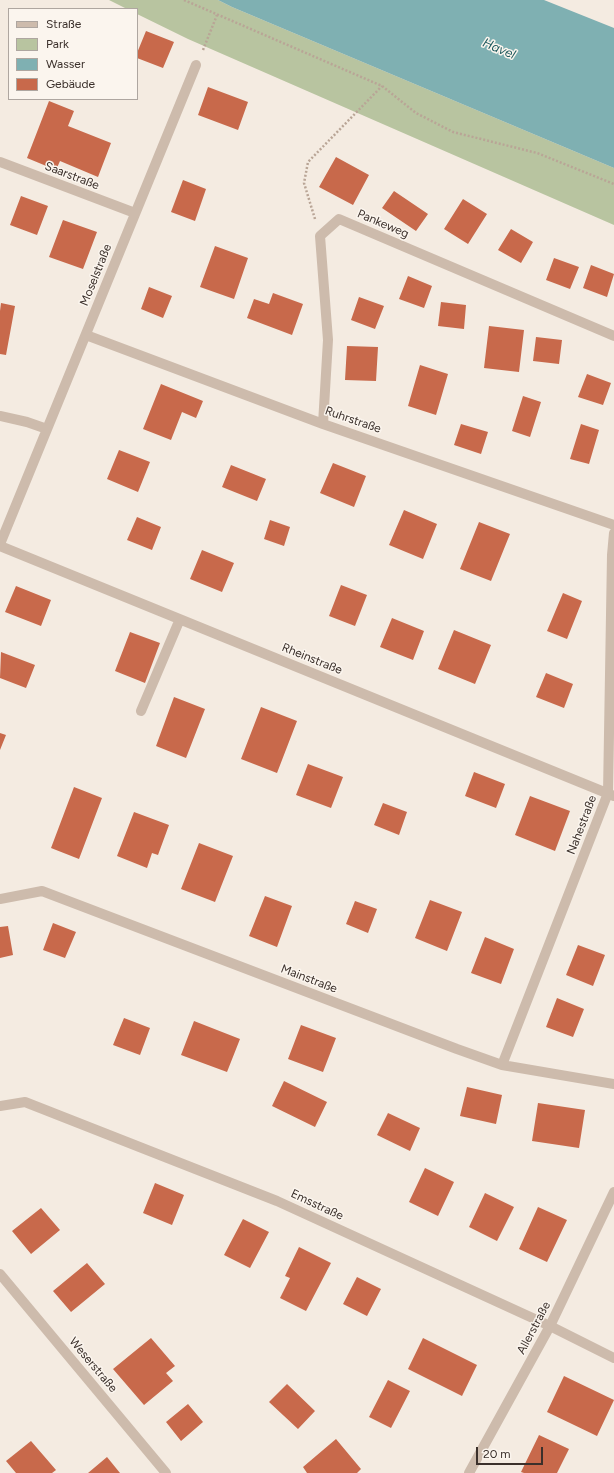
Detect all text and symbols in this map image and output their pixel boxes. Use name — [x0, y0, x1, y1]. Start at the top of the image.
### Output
legend — [8, 8, 138, 100]
text: Straße — [46, 17, 81, 31]
water label: Havel — [480, 35, 518, 63]
text: Park — [46, 37, 69, 51]
text: Wasser — [46, 57, 85, 71]
text: Gebäude — [46, 77, 95, 91]
street label: Saarstraße — [43, 159, 101, 193]
street label: Pankeweg — [355, 207, 411, 241]
street label: Moselstraße — [77, 242, 115, 308]
street label: Ruhrstraße — [323, 404, 383, 436]
street label: Rheinstraße — [280, 640, 344, 678]
street label: Nahestraße — [564, 793, 600, 857]
street label: Mainstraße — [279, 962, 339, 996]
street label: Emsstraße — [288, 1187, 346, 1223]
street label: Allerstraße — [514, 1299, 554, 1357]
street label: Weserstraße — [66, 1335, 120, 1395]
scale bar — [478, 1439, 545, 1465]
text: 20 m — [483, 1447, 511, 1461]

